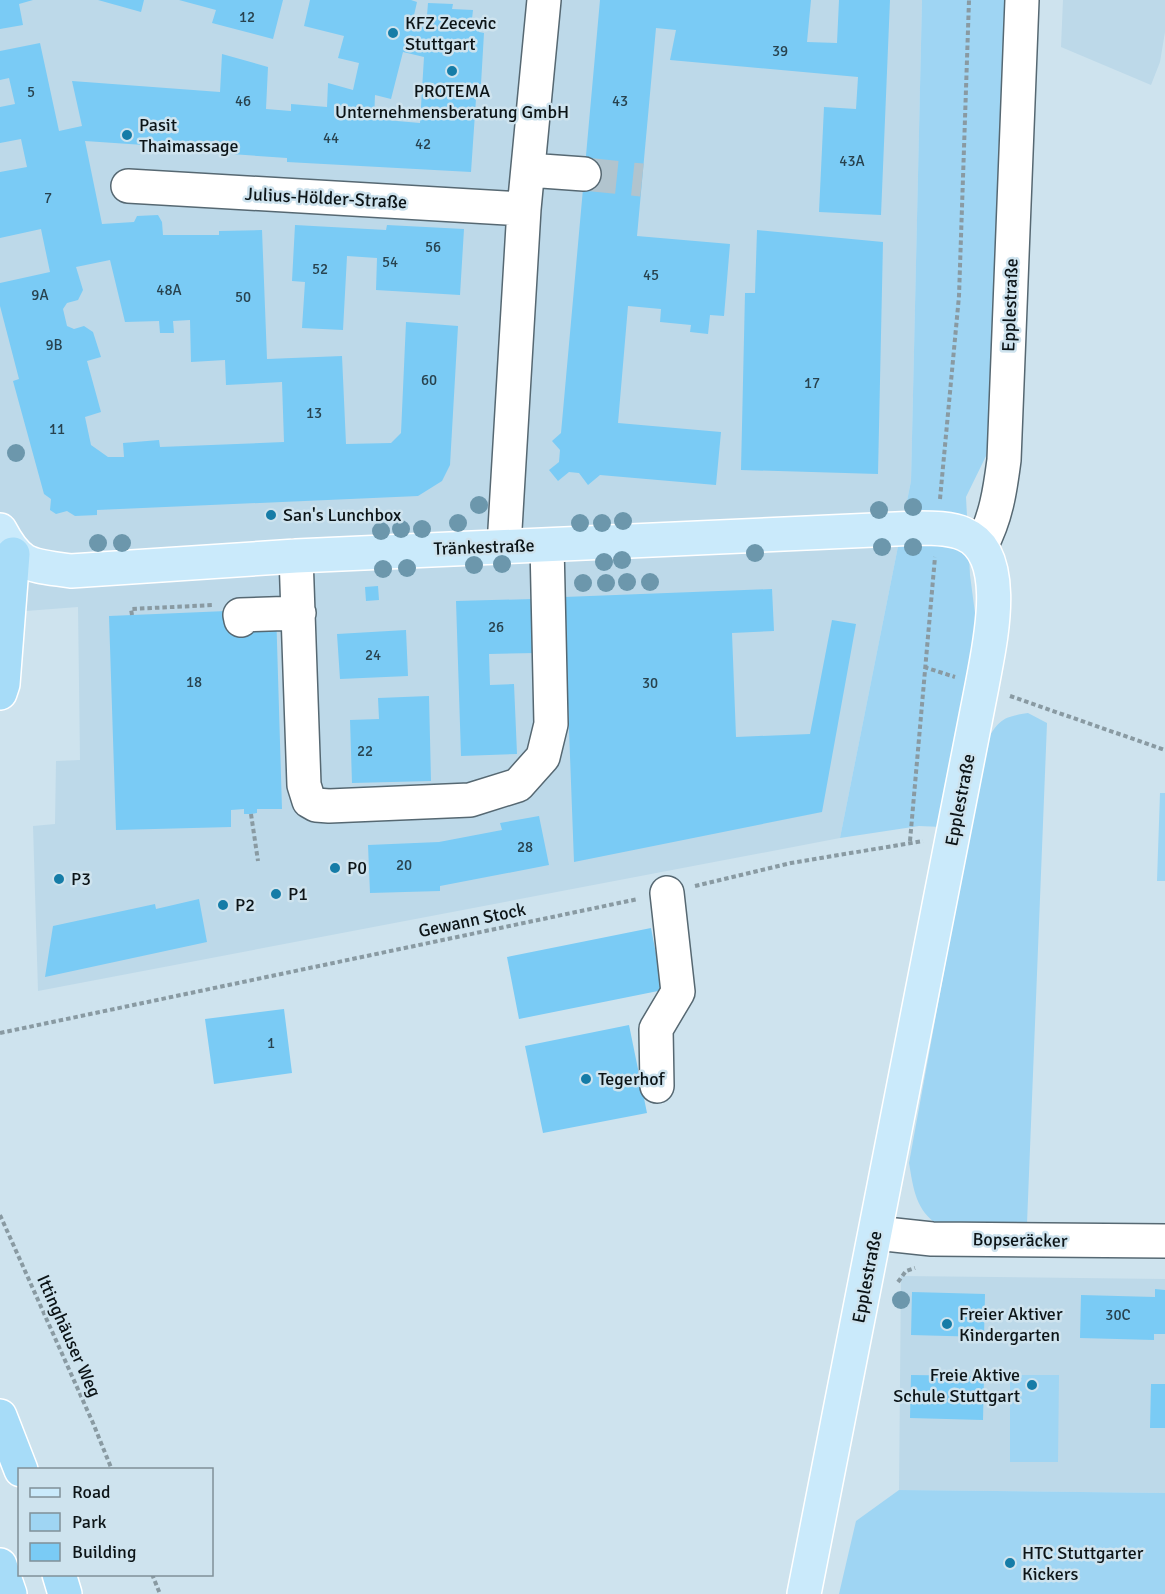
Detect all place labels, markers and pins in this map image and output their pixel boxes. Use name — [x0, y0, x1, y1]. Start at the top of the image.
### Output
place label: KFZ Zecevic Stuttgart — [405, 12, 496, 55]
marker: KFZ Zecevic Stuttgart — [386, 26, 400, 40]
marker: PROTEMA Unternehmensberatung GmbH — [445, 64, 459, 78]
place label: PROTEMA Unternehmensberatung GmbH — [335, 80, 569, 123]
place label: Pasit Thaimassage — [139, 114, 239, 157]
marker: Pasit Thaimassage — [120, 128, 134, 142]
place label: San's Lunchbox — [283, 504, 402, 526]
marker: San's Lunchbox — [264, 508, 278, 522]
place label: P0 — [347, 857, 367, 879]
marker: P0 — [328, 861, 342, 875]
place label: P3 — [71, 868, 91, 890]
marker: P3 — [52, 872, 66, 886]
place label: P1 — [288, 883, 308, 905]
marker: P1 — [269, 887, 283, 901]
place label: P2 — [235, 894, 255, 916]
marker: P2 — [216, 898, 230, 912]
place label: Tegerhof — [598, 1068, 666, 1090]
marker: Tegerhof — [579, 1072, 593, 1086]
place label: Freier Aktiver Kindergarten — [959, 1303, 1063, 1346]
marker: Freier Aktiver Kindergarten — [940, 1317, 954, 1331]
place label: Freie Aktive Schule Stuttgart — [893, 1364, 1020, 1407]
marker: Freie Aktive Schule Stuttgart — [1025, 1378, 1039, 1392]
place label: HTC Stuttgarter Kickers — [1022, 1542, 1144, 1585]
marker: HTC Stuttgarter Kickers — [1003, 1556, 1017, 1570]

